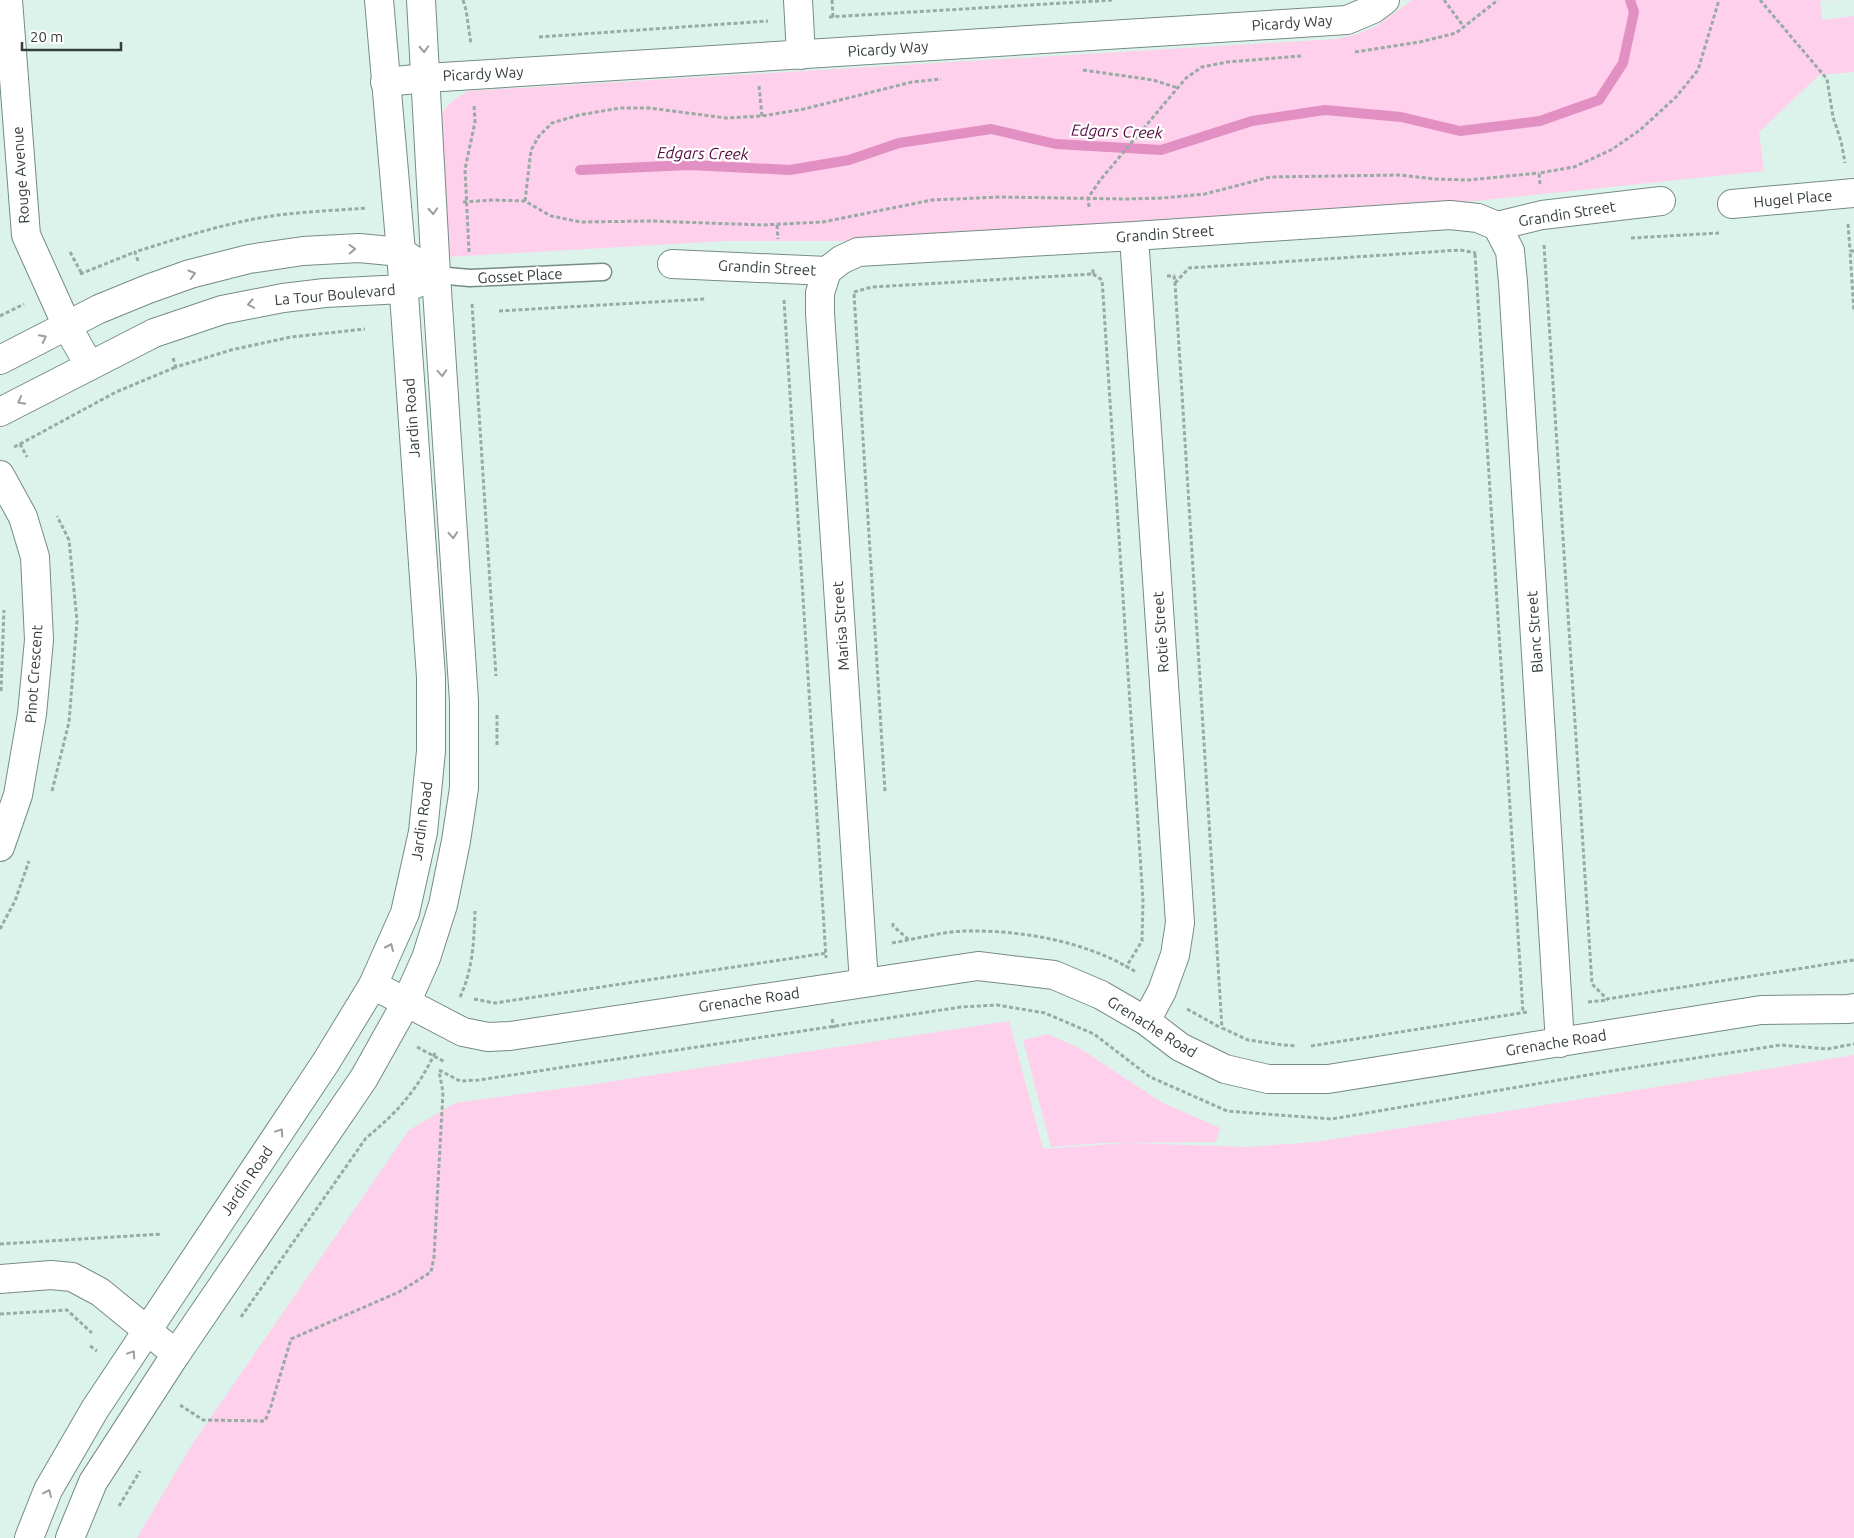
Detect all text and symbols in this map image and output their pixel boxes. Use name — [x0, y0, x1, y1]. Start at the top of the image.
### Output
street label: Picardy Way — [1251, 11, 1333, 34]
scale bar — [22, 20, 121, 52]
text: 20 m — [30, 28, 63, 45]
street label: Picardy Way — [847, 37, 929, 60]
one-way arrow — [419, 45, 430, 53]
street label: Picardy Way — [442, 63, 524, 84]
water label: Edgars Creek — [1071, 120, 1164, 142]
street label: Rouge Avenue — [9, 126, 32, 224]
water label: Edgars Creek — [657, 143, 750, 163]
street label: Hugel Place — [1753, 187, 1833, 210]
street label: Grandin Street — [1517, 197, 1617, 230]
one-way arrow — [427, 207, 438, 215]
street label: Grandin Street — [1115, 222, 1215, 245]
one-way arrow — [349, 243, 357, 254]
street label: Grandin Street — [718, 256, 817, 279]
street label: Gosset Place — [477, 265, 563, 286]
one-way arrow — [188, 269, 197, 280]
street label: La Tour Boulevard — [274, 281, 396, 308]
one-way arrow — [246, 299, 255, 309]
one-way arrow — [38, 334, 47, 344]
one-way arrow — [437, 369, 448, 377]
street label: Jardin Road — [400, 378, 423, 458]
one-way arrow — [18, 395, 27, 405]
one-way arrow — [447, 532, 458, 540]
street label: Marisa Street — [829, 581, 852, 671]
street label: Blanc Street — [1523, 590, 1546, 674]
street label: Rotie Street — [1149, 591, 1172, 673]
street label: Pinot Crescent — [22, 624, 45, 724]
street label: Jardin Road — [408, 780, 435, 862]
one-way arrow — [383, 943, 394, 952]
street label: Grenache Road — [697, 984, 801, 1015]
street label: Grenache Road — [1105, 992, 1200, 1061]
street label: Grenache Road — [1504, 1026, 1608, 1059]
one-way arrow — [274, 1128, 283, 1137]
street label: Jardin Road — [217, 1143, 276, 1219]
one-way arrow — [126, 1350, 135, 1360]
one-way arrow — [41, 1489, 52, 1498]

